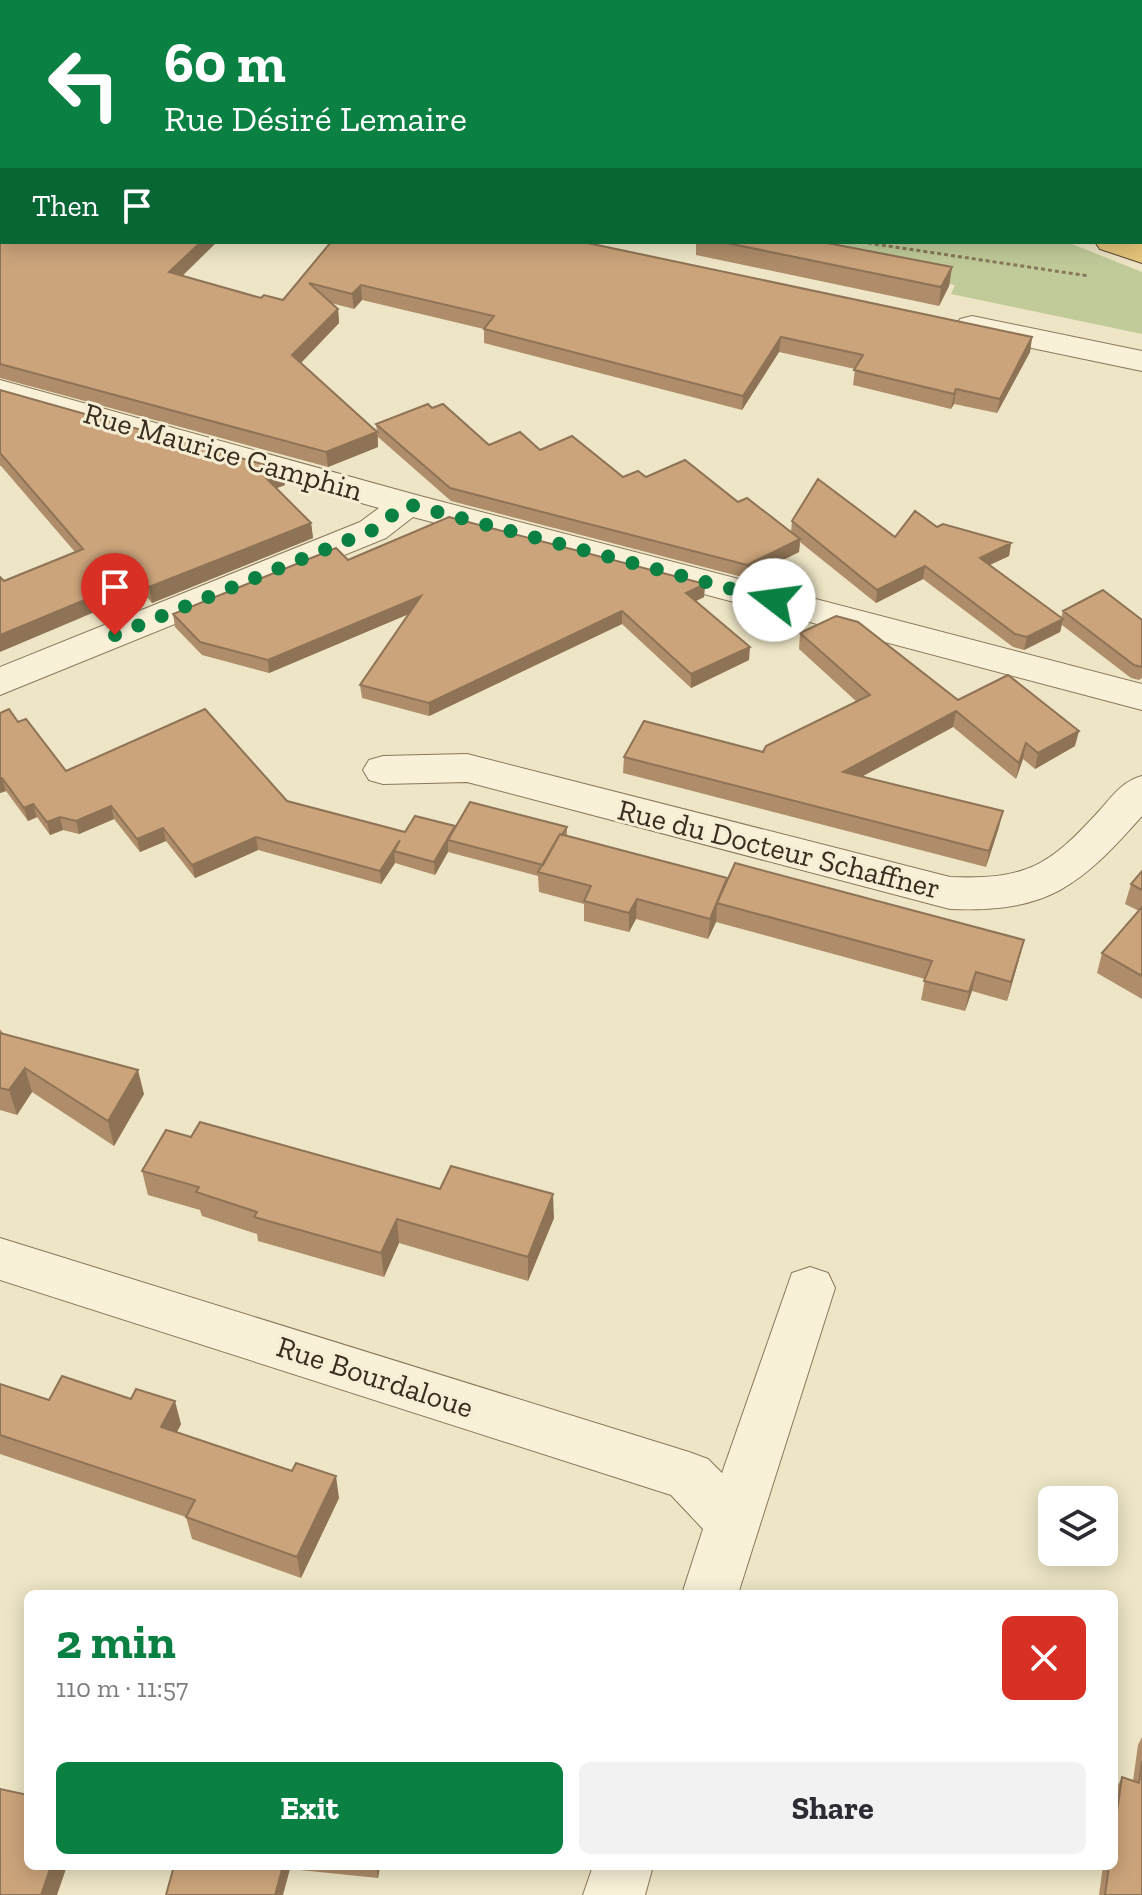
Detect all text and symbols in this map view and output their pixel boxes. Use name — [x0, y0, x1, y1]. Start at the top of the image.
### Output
text: 60 m — [164, 29, 286, 96]
icon: left — [32, 32, 136, 136]
text: Rue Désiré Lemaire — [164, 97, 467, 140]
icon: arrive — [115, 184, 159, 228]
text: Then — [32, 188, 99, 224]
street label: Rue Maurice Camphin — [80, 395, 366, 509]
pin — [81, 553, 149, 635]
position arrow — [732, 558, 816, 642]
icon: arrive — [93, 565, 137, 609]
street label: Rue du Docteur Schaffner — [614, 791, 944, 907]
street label: Rue Bourdaloue — [272, 1328, 478, 1426]
map controls — [1038, 1486, 1118, 1566]
button: layers — [1038, 1486, 1118, 1566]
text: 2 min — [56, 1613, 176, 1670]
button: close — [1002, 1616, 1086, 1700]
text: 110 m · 11:57 — [56, 1672, 188, 1704]
button: Exit — [56, 1762, 563, 1854]
button: Share — [579, 1762, 1086, 1854]

